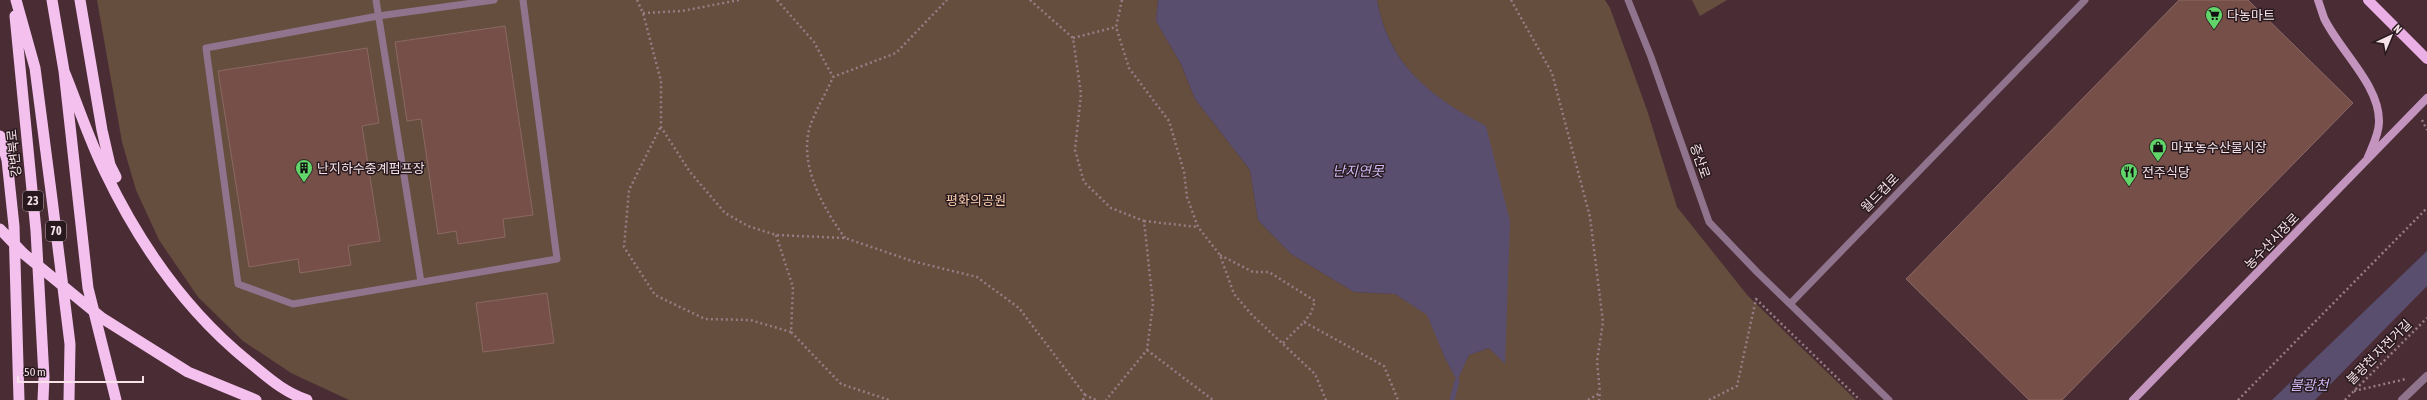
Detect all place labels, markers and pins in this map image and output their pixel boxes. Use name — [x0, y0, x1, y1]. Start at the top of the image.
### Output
supermarket icon: 다농마트 — [2204, 5, 2224, 30]
place label: 다농마트 — [2227, 8, 2275, 23]
shop icon: 마포농수산물시장 — [2148, 137, 2168, 162]
place label: 마포농수산물시장 — [2171, 140, 2267, 155]
building icon: 난지하수중계펌프장 — [294, 158, 314, 183]
place label: 난지하수중계펌프장 — [317, 161, 425, 176]
restaurant icon: 전주식당 — [2119, 162, 2139, 187]
place label: 전주식당 — [2142, 165, 2190, 180]

